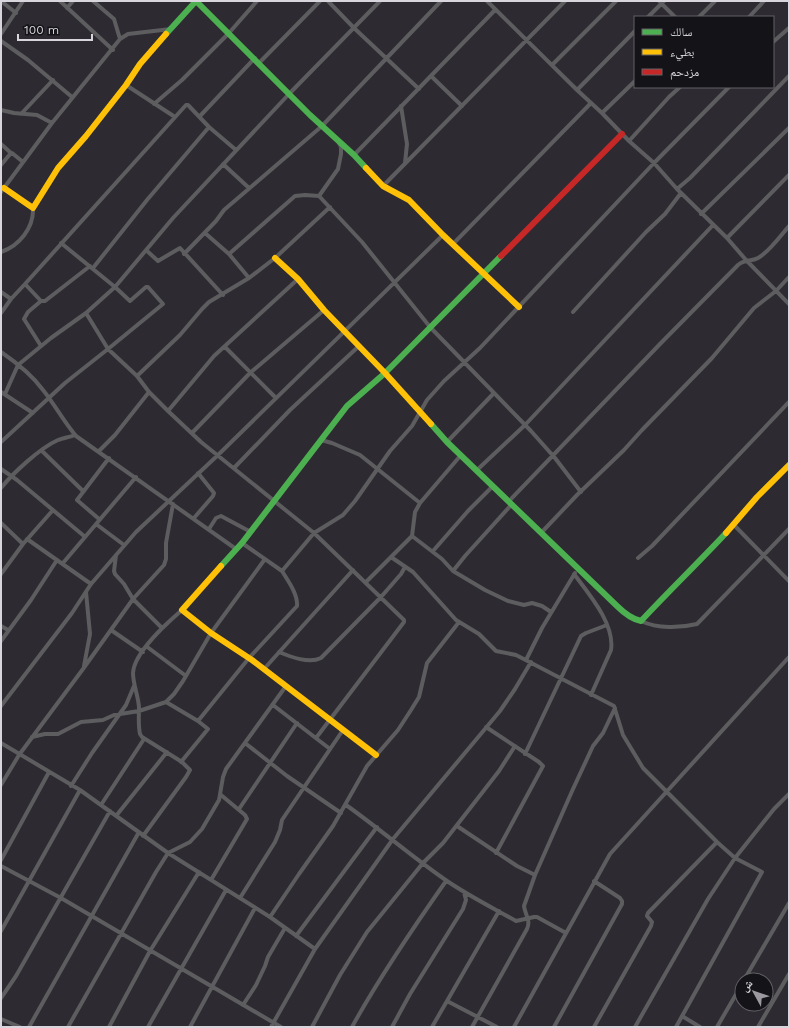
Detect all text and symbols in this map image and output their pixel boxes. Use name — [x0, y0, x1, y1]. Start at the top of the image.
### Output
scale bar — [18, 16, 92, 42]
legend — [634, 16, 774, 88]
text: 100 m — [24, 23, 59, 37]
text: سالك — [670, 25, 692, 39]
text: بطيء — [670, 45, 694, 62]
text: مزدحم — [670, 65, 699, 80]
north arrow — [734, 972, 774, 1012]
text: ش — [738, 977, 756, 995]

